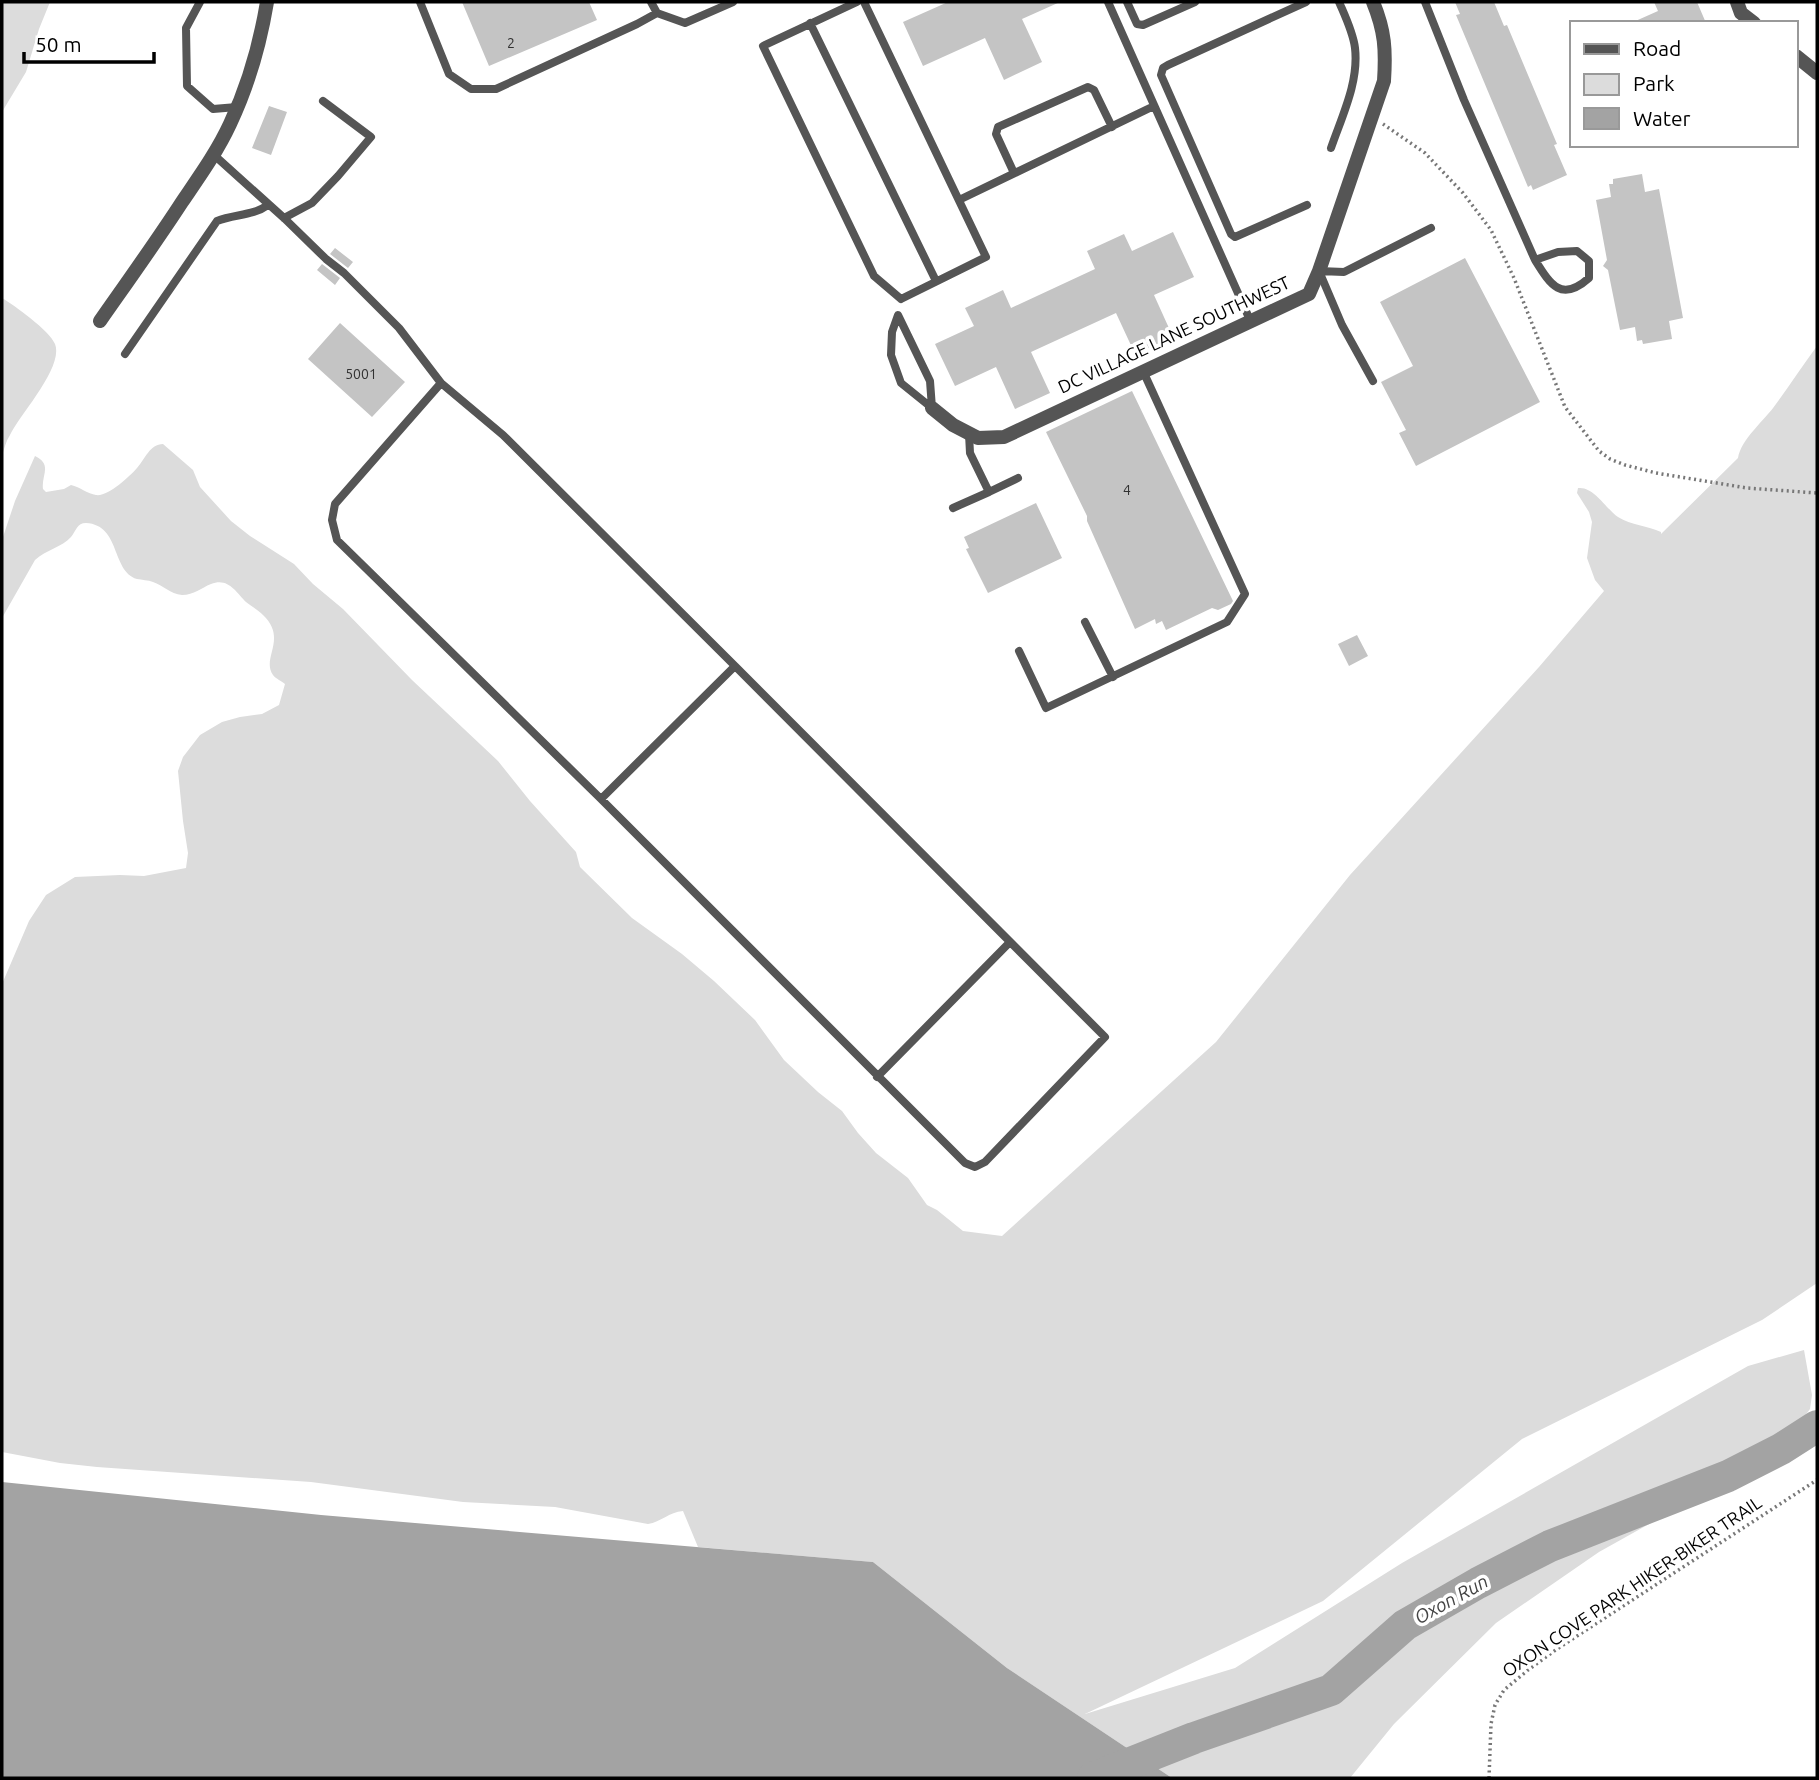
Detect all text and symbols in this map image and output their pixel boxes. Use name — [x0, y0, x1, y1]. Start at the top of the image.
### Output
scale bar — [24, 21, 154, 65]
legend — [1570, 21, 1798, 147]
text: 50 m — [35, 32, 82, 56]
house number: 2 — [507, 35, 515, 51]
text: Road — [1633, 36, 1681, 60]
text: Park — [1633, 71, 1675, 95]
text: Water — [1633, 106, 1691, 130]
street label: DC VILLAGE LANE SOUTHWEST — [1055, 272, 1293, 397]
house number: 5001 — [345, 366, 377, 382]
house number: 4 — [1123, 482, 1131, 498]
street label: OXON COVE PARK HIKER-BIKER TRAIL — [1498, 1492, 1765, 1681]
water label: Oxon Run — [1410, 1570, 1492, 1628]

